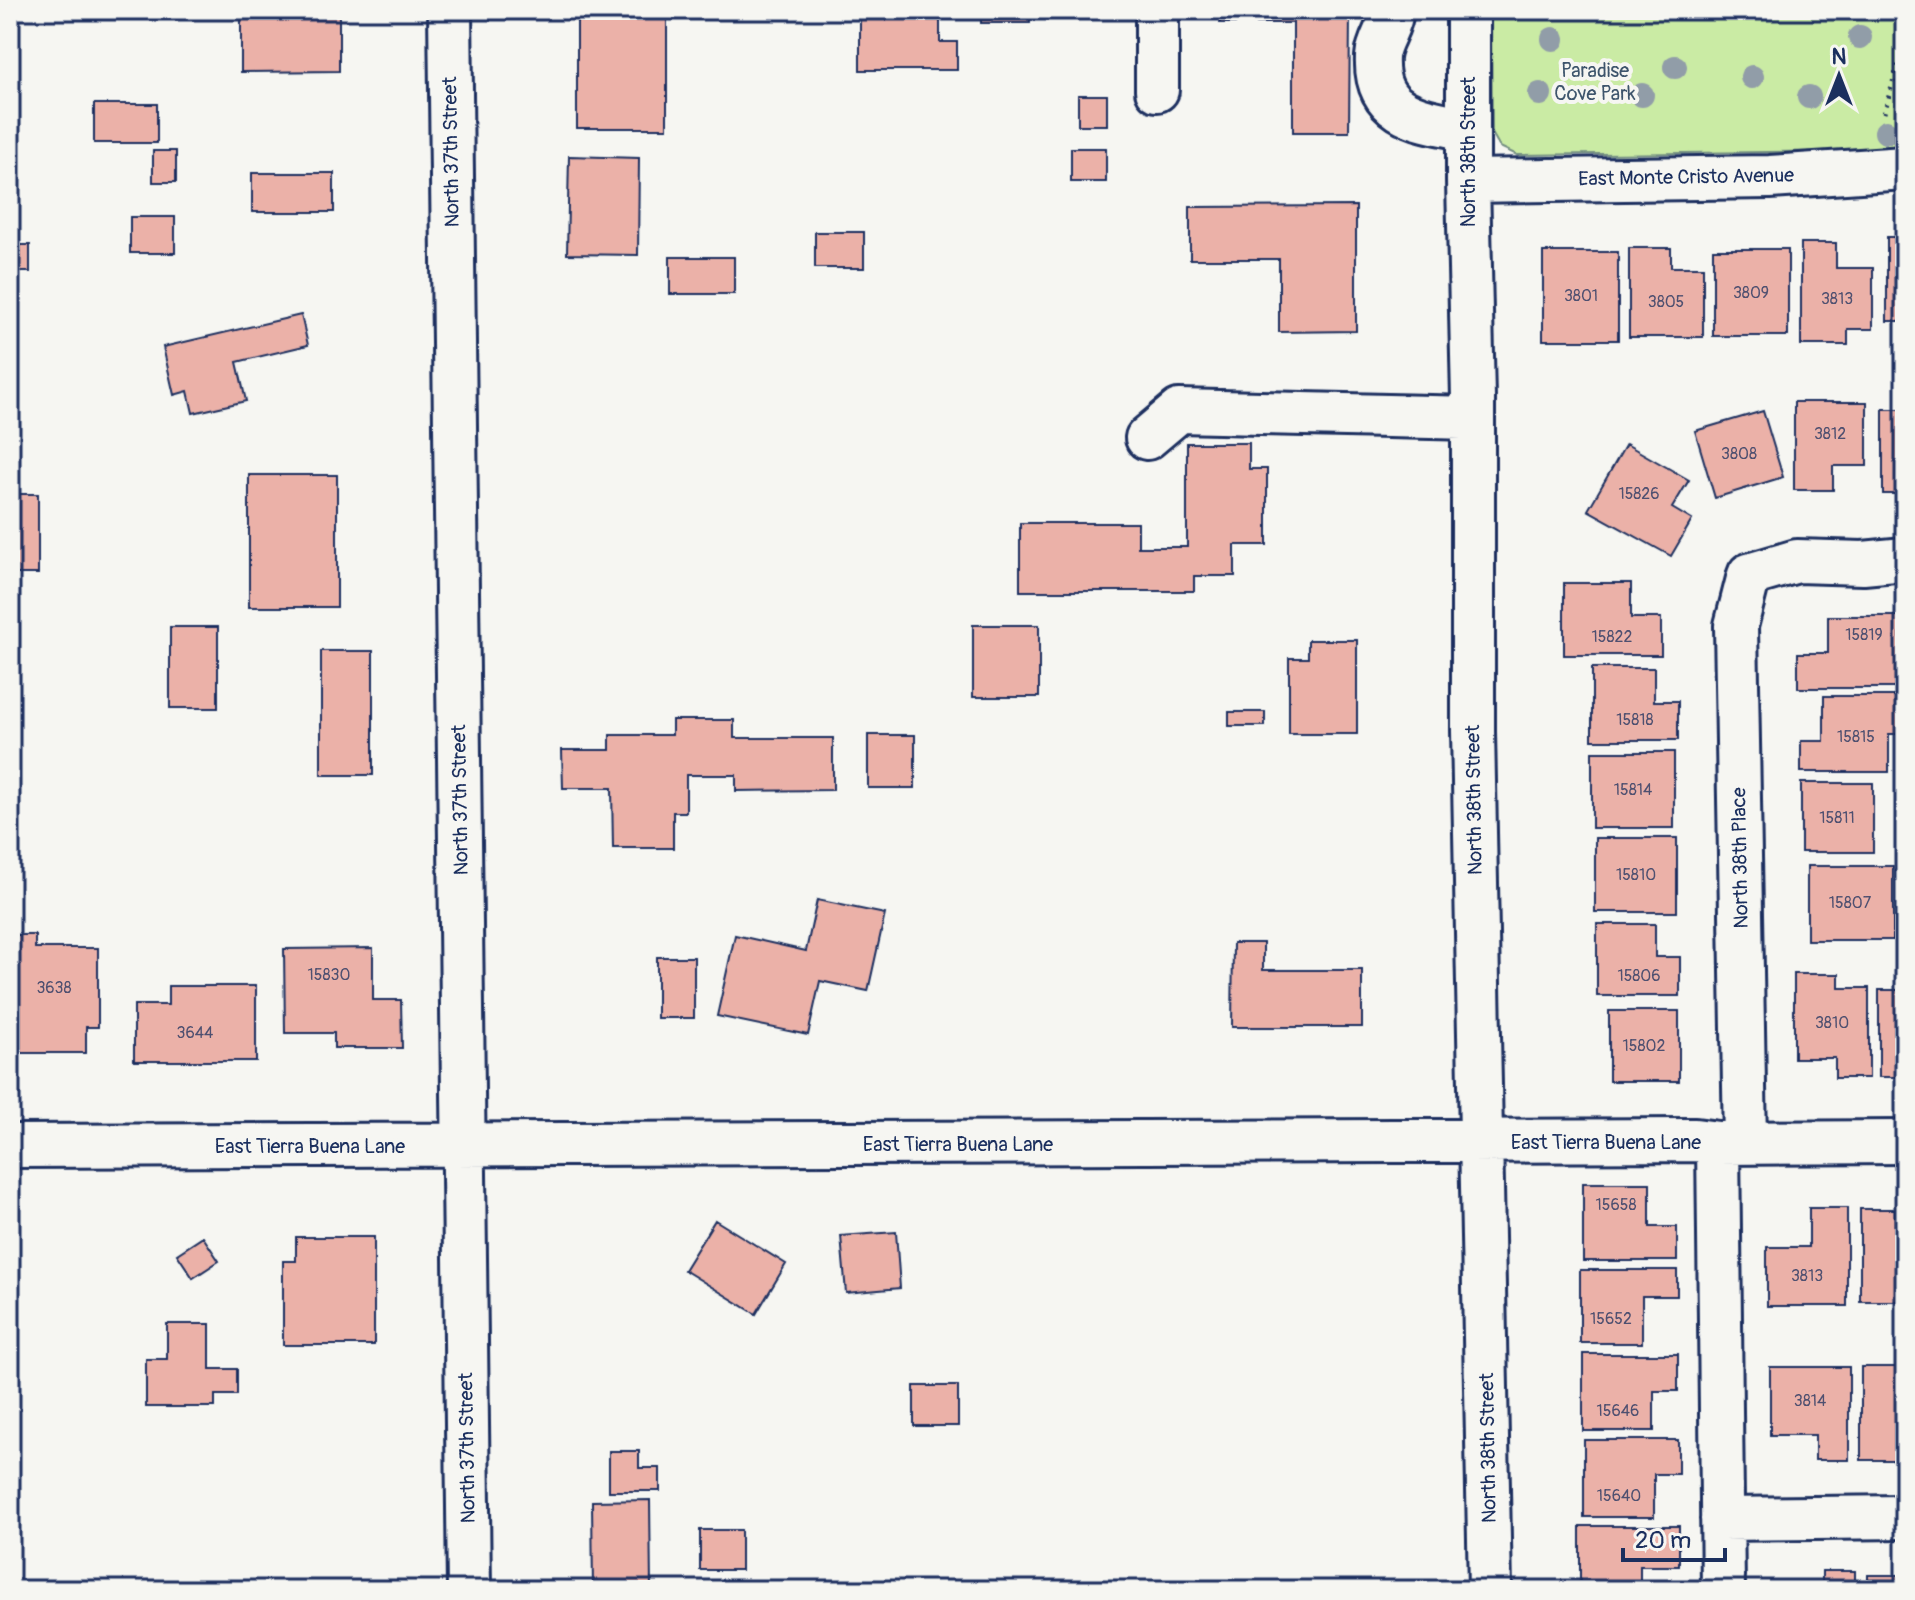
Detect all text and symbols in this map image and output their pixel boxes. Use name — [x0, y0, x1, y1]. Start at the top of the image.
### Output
north arrow — [1799, 36, 1879, 116]
text: N — [1832, 43, 1847, 71]
park label: Paradise Cove Park — [1554, 58, 1636, 106]
street label: North 37th Street — [437, 75, 465, 228]
street label: North 38th Street — [1456, 76, 1481, 227]
street label: East Monte Cristo Avenue — [1578, 163, 1794, 191]
house number: 3809 — [1733, 283, 1769, 303]
house number: 3801 — [1564, 286, 1598, 306]
house number: 3813 — [1821, 289, 1853, 309]
house number: 3805 — [1648, 292, 1684, 312]
house number: 3812 — [1814, 424, 1846, 444]
house number: 3808 — [1721, 444, 1757, 464]
house number: 15826 — [1618, 484, 1660, 504]
house number: 15819 — [1845, 625, 1883, 645]
house number: 15822 — [1592, 627, 1632, 647]
house number: 15818 — [1616, 710, 1654, 730]
street label: North 37th Street — [446, 723, 474, 876]
street label: North 38th Street — [1460, 724, 1488, 875]
house number: 15815 — [1837, 727, 1875, 747]
house number: 15814 — [1614, 780, 1652, 800]
street label: North 38th Place — [1726, 787, 1754, 929]
house number: 15811 — [1819, 808, 1855, 828]
house number: 15810 — [1616, 865, 1656, 885]
house number: 15807 — [1829, 893, 1872, 913]
house number: 15830 — [308, 965, 350, 985]
house number: 15806 — [1617, 966, 1661, 986]
house number: 3638 — [36, 978, 72, 998]
house number: 3810 — [1815, 1013, 1849, 1033]
house number: 3644 — [177, 1023, 213, 1043]
house number: 15802 — [1623, 1036, 1665, 1056]
street label: East Tierra Buena Lane — [1511, 1130, 1701, 1155]
street label: East Tierra Buena Lane — [863, 1132, 1053, 1157]
street label: East Tierra Buena Lane — [215, 1134, 405, 1159]
house number: 15658 — [1596, 1195, 1636, 1215]
house number: 3813 — [1791, 1266, 1823, 1286]
house number: 15652 — [1590, 1309, 1632, 1329]
street label: North 37th Street — [453, 1371, 481, 1524]
street label: North 38th Street — [1474, 1372, 1502, 1523]
house number: 3814 — [1794, 1391, 1826, 1411]
house number: 15646 — [1597, 1401, 1639, 1421]
house number: 15640 — [1597, 1486, 1641, 1506]
scale bar — [1623, 1512, 1725, 1562]
text: 20 m — [1635, 1526, 1691, 1555]

